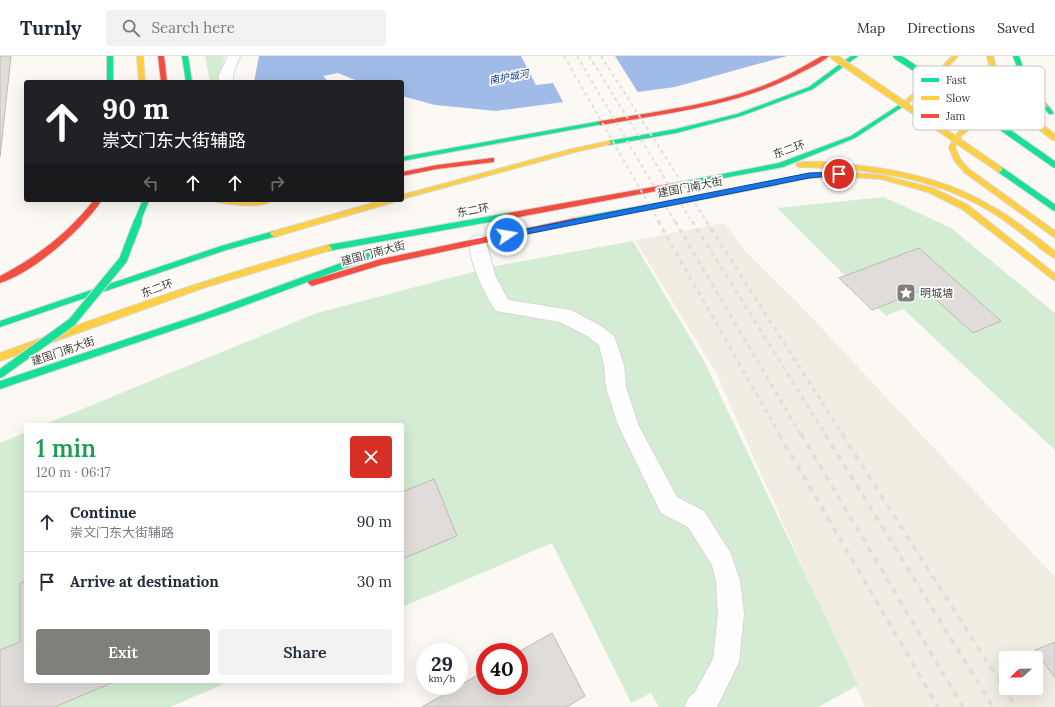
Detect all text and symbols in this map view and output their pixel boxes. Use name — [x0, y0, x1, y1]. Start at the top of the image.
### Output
search box — [106, 10, 386, 46]
text: Turnly — [20, 16, 82, 40]
icon: search — [120, 17, 142, 39]
text: Search here — [152, 18, 235, 37]
text: Map — [857, 19, 885, 37]
text: Directions — [907, 19, 975, 37]
text: Saved — [997, 19, 1035, 37]
water label: 南护城河 — [488, 66, 532, 87]
legend — [913, 66, 1045, 130]
text: Fast — [946, 73, 967, 87]
text: 90 m — [102, 91, 169, 127]
text: Slow — [946, 91, 971, 105]
icon: ahead — [36, 96, 88, 148]
text: Jam — [945, 109, 966, 123]
text: 崇文门东大街辅路 — [102, 129, 246, 152]
street label: 东二环 — [771, 137, 807, 161]
pin — [822, 157, 856, 191]
icon: arrive — [828, 163, 850, 185]
icon: left — [140, 172, 162, 194]
icon: ahead — [182, 172, 204, 194]
icon: ahead — [224, 172, 246, 194]
icon: right — [266, 172, 288, 194]
street label: 建国门南大街 — [656, 174, 724, 200]
street label: 东二环 — [456, 200, 490, 220]
position arrow — [486, 214, 528, 256]
street label: 建国门南大街 — [339, 238, 407, 268]
street label: 东二环 — [139, 276, 175, 300]
place icon: 明城墙 — [895, 282, 917, 304]
place label: 明城墙 — [920, 286, 953, 300]
street label: 建国门南大街 — [30, 334, 96, 368]
text: 1 min — [36, 433, 96, 464]
button: close — [350, 436, 392, 478]
text: 120 m · 06:17 — [36, 464, 110, 481]
text: Continue — [70, 503, 136, 522]
icon: ahead — [36, 511, 58, 533]
text: 90 m — [357, 512, 392, 531]
text: 崇文门东大街辅路 — [70, 524, 174, 541]
icon: arrive — [36, 571, 58, 593]
text: Arrive at destination — [70, 572, 219, 591]
text: 30 m — [357, 572, 392, 591]
button: Exit — [36, 629, 210, 675]
button: Share — [218, 629, 392, 675]
speed limit sign: 40 — [476, 643, 528, 695]
text: 29 — [431, 651, 453, 676]
north arrow — [999, 651, 1043, 695]
map controls — [999, 651, 1043, 695]
text: km/h — [428, 672, 456, 685]

